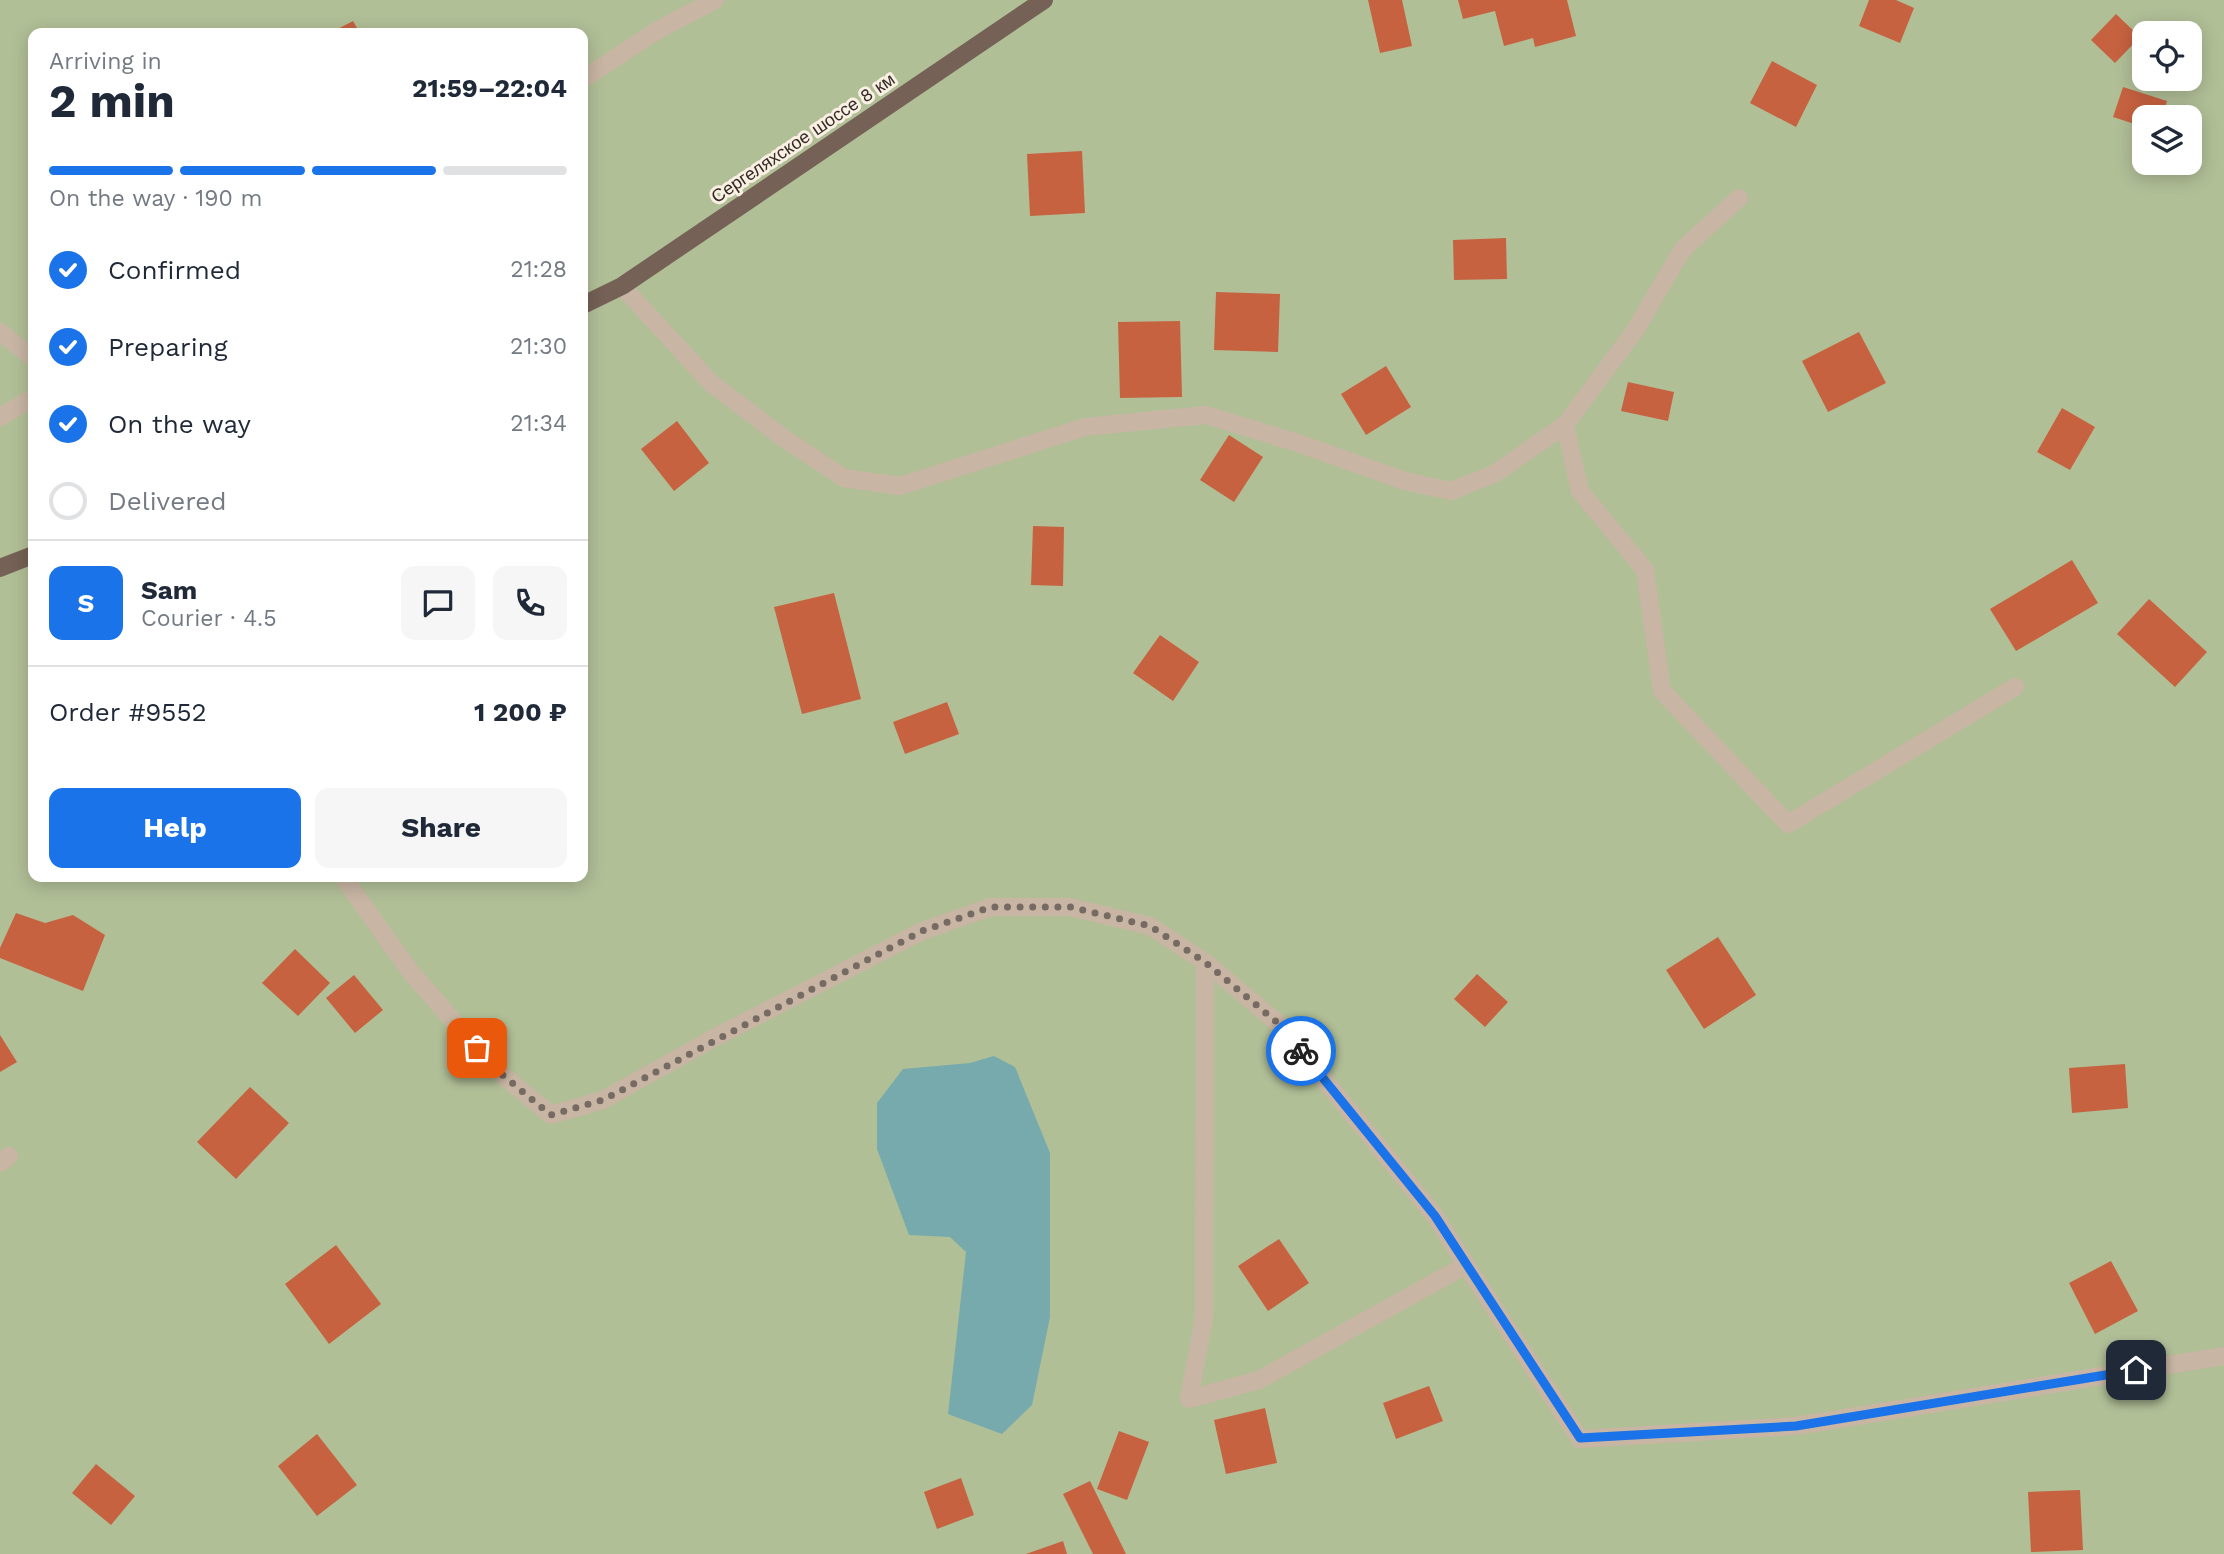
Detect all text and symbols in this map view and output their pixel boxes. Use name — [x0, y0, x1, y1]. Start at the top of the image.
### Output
map controls — [2132, 21, 2202, 175]
button: locate — [2132, 21, 2202, 91]
text: Arriving in — [49, 48, 162, 75]
street label: Сергеляхское шоссе 8 км — [707, 68, 899, 207]
text: 21:59–22:04 — [412, 73, 567, 103]
text: 2 min — [49, 74, 175, 128]
button: layers — [2132, 105, 2202, 175]
text: On the way · 190 m — [49, 185, 262, 212]
icon: check — [49, 251, 87, 289]
text: Confirmed — [108, 255, 241, 285]
text: 21:28 — [510, 256, 567, 283]
icon: check — [49, 328, 87, 366]
text: Preparing — [108, 332, 228, 362]
text: 21:30 — [510, 333, 567, 360]
icon: check — [49, 405, 87, 443]
text: On the way — [108, 409, 251, 439]
text: 21:34 — [510, 410, 567, 437]
text: Delivered — [108, 486, 227, 516]
button: chat — [401, 566, 475, 640]
button: phone — [493, 566, 567, 640]
text: Sam — [141, 575, 197, 605]
text: S — [78, 588, 94, 618]
text: Courier · 4.5 — [141, 605, 277, 632]
text: Order #9552 — [49, 697, 207, 727]
text: 1 200 ₽ — [474, 697, 567, 727]
button: Help — [49, 788, 301, 868]
button: Share — [315, 788, 567, 868]
courier — [1266, 1016, 1336, 1086]
pin — [447, 1018, 507, 1078]
icon: bag — [458, 1029, 496, 1067]
icon: bike — [1282, 1032, 1320, 1070]
pin — [2106, 1340, 2166, 1400]
icon: home — [2117, 1351, 2155, 1389]

